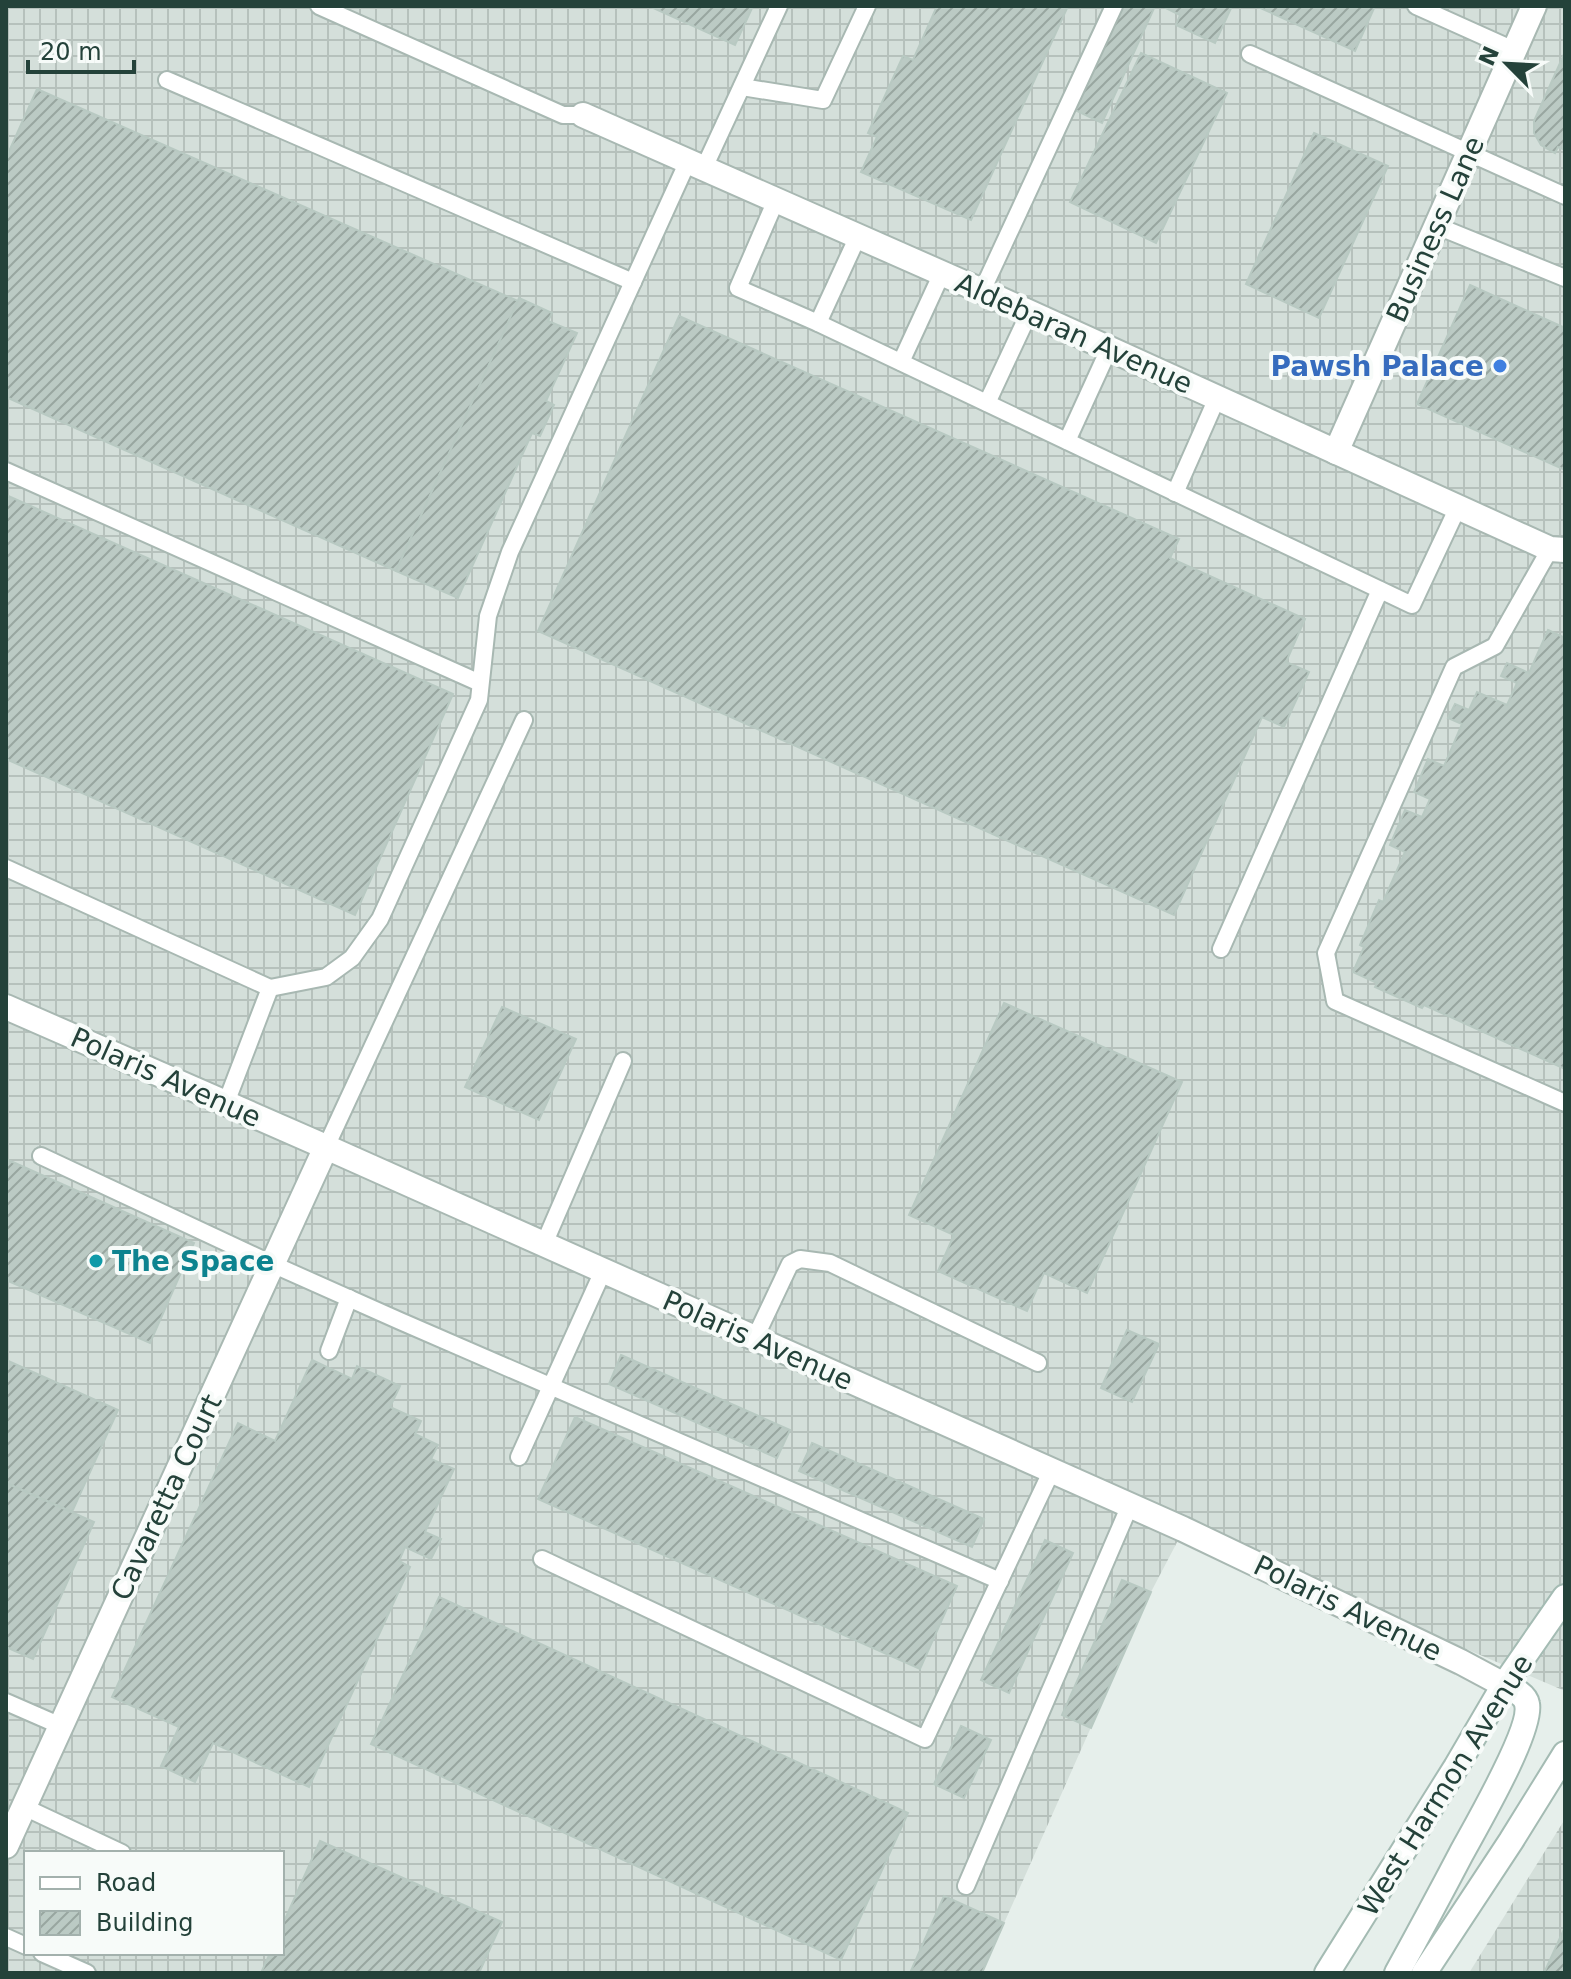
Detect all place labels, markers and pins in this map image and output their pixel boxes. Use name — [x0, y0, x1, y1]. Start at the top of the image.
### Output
place label: Pawsh Palace — [1270, 350, 1484, 383]
marker: Pawsh Palace — [1491, 357, 1509, 375]
place label: The Space — [112, 1245, 274, 1278]
marker: The Space — [87, 1252, 105, 1270]

